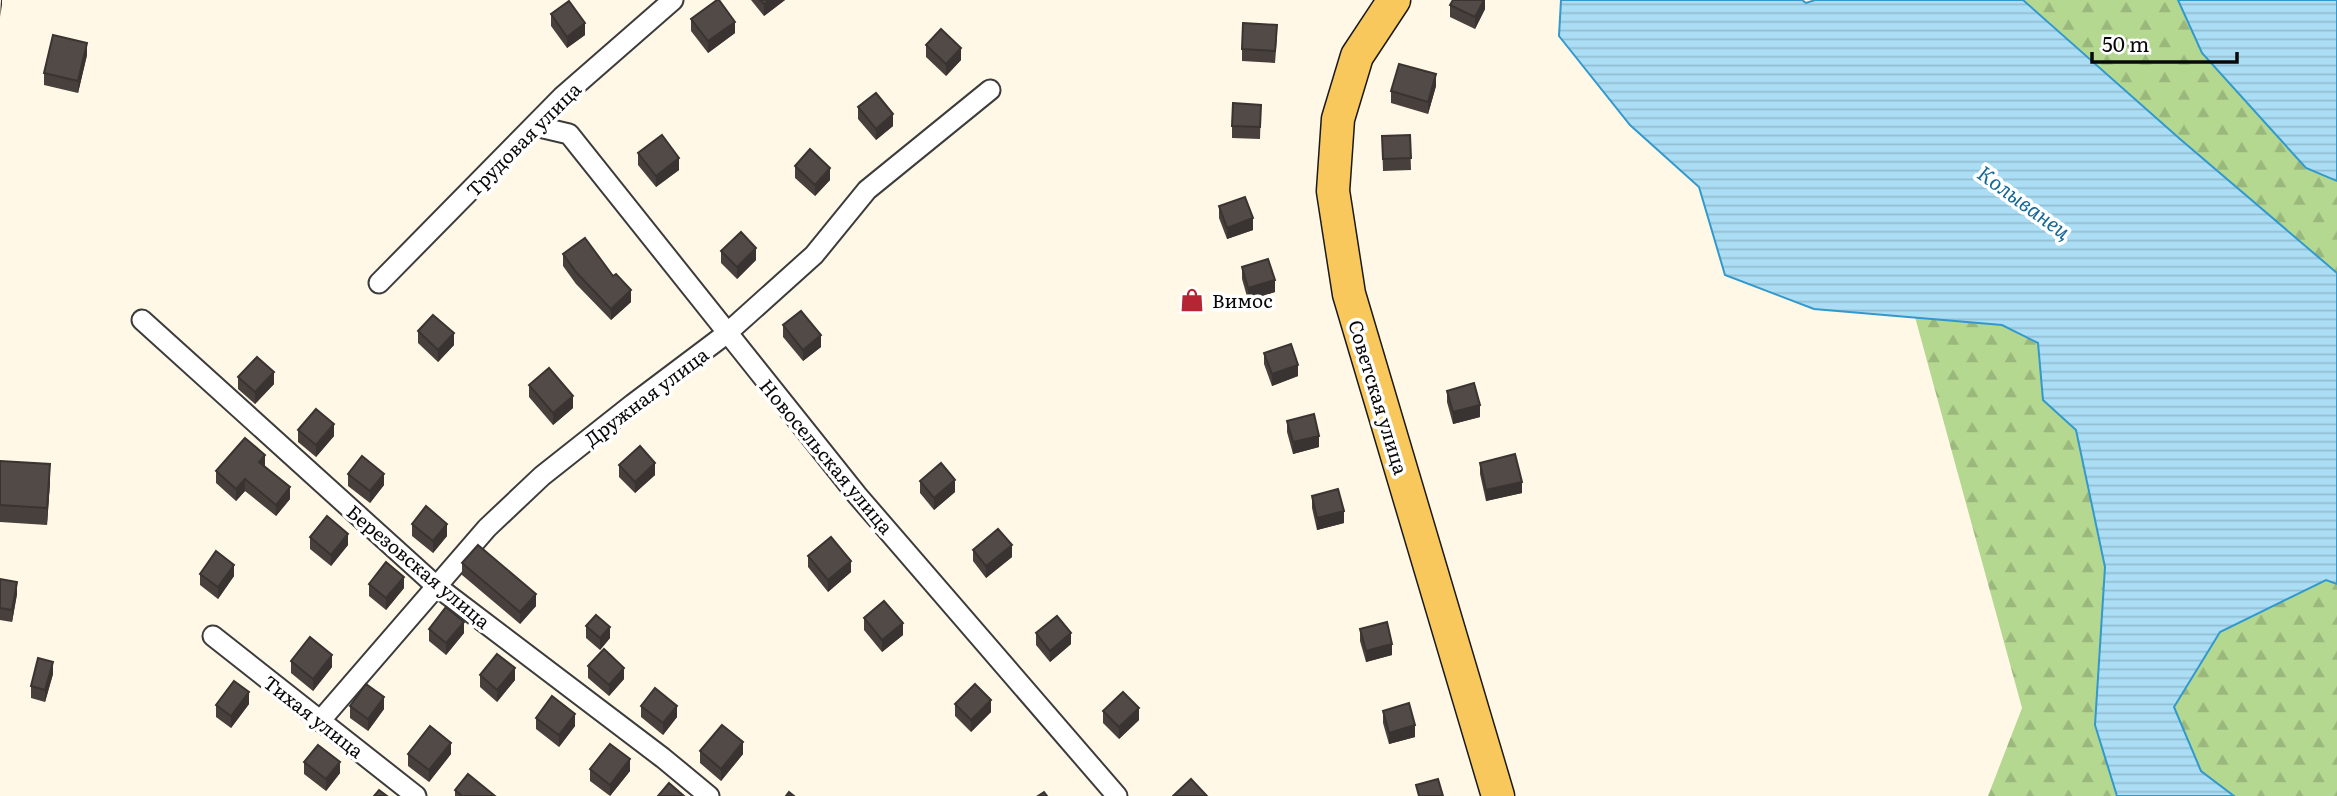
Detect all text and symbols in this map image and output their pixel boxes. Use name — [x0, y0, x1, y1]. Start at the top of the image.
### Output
scale bar — [2092, 21, 2237, 65]
text: 50 m — [2102, 27, 2149, 58]
street label: Трудовая улица — [459, 75, 587, 203]
water label: Колыванец — [1972, 157, 2078, 246]
shop icon: Вимос — [1178, 286, 1206, 314]
place label: Вимос — [1212, 286, 1273, 314]
street label: Советская улица — [1342, 316, 1416, 478]
street label: Дружная улица — [578, 340, 714, 452]
street label: Новосельская улица — [754, 372, 901, 540]
street label: Березовская улица — [341, 497, 498, 635]
street label: Тихая улица — [258, 668, 371, 765]

